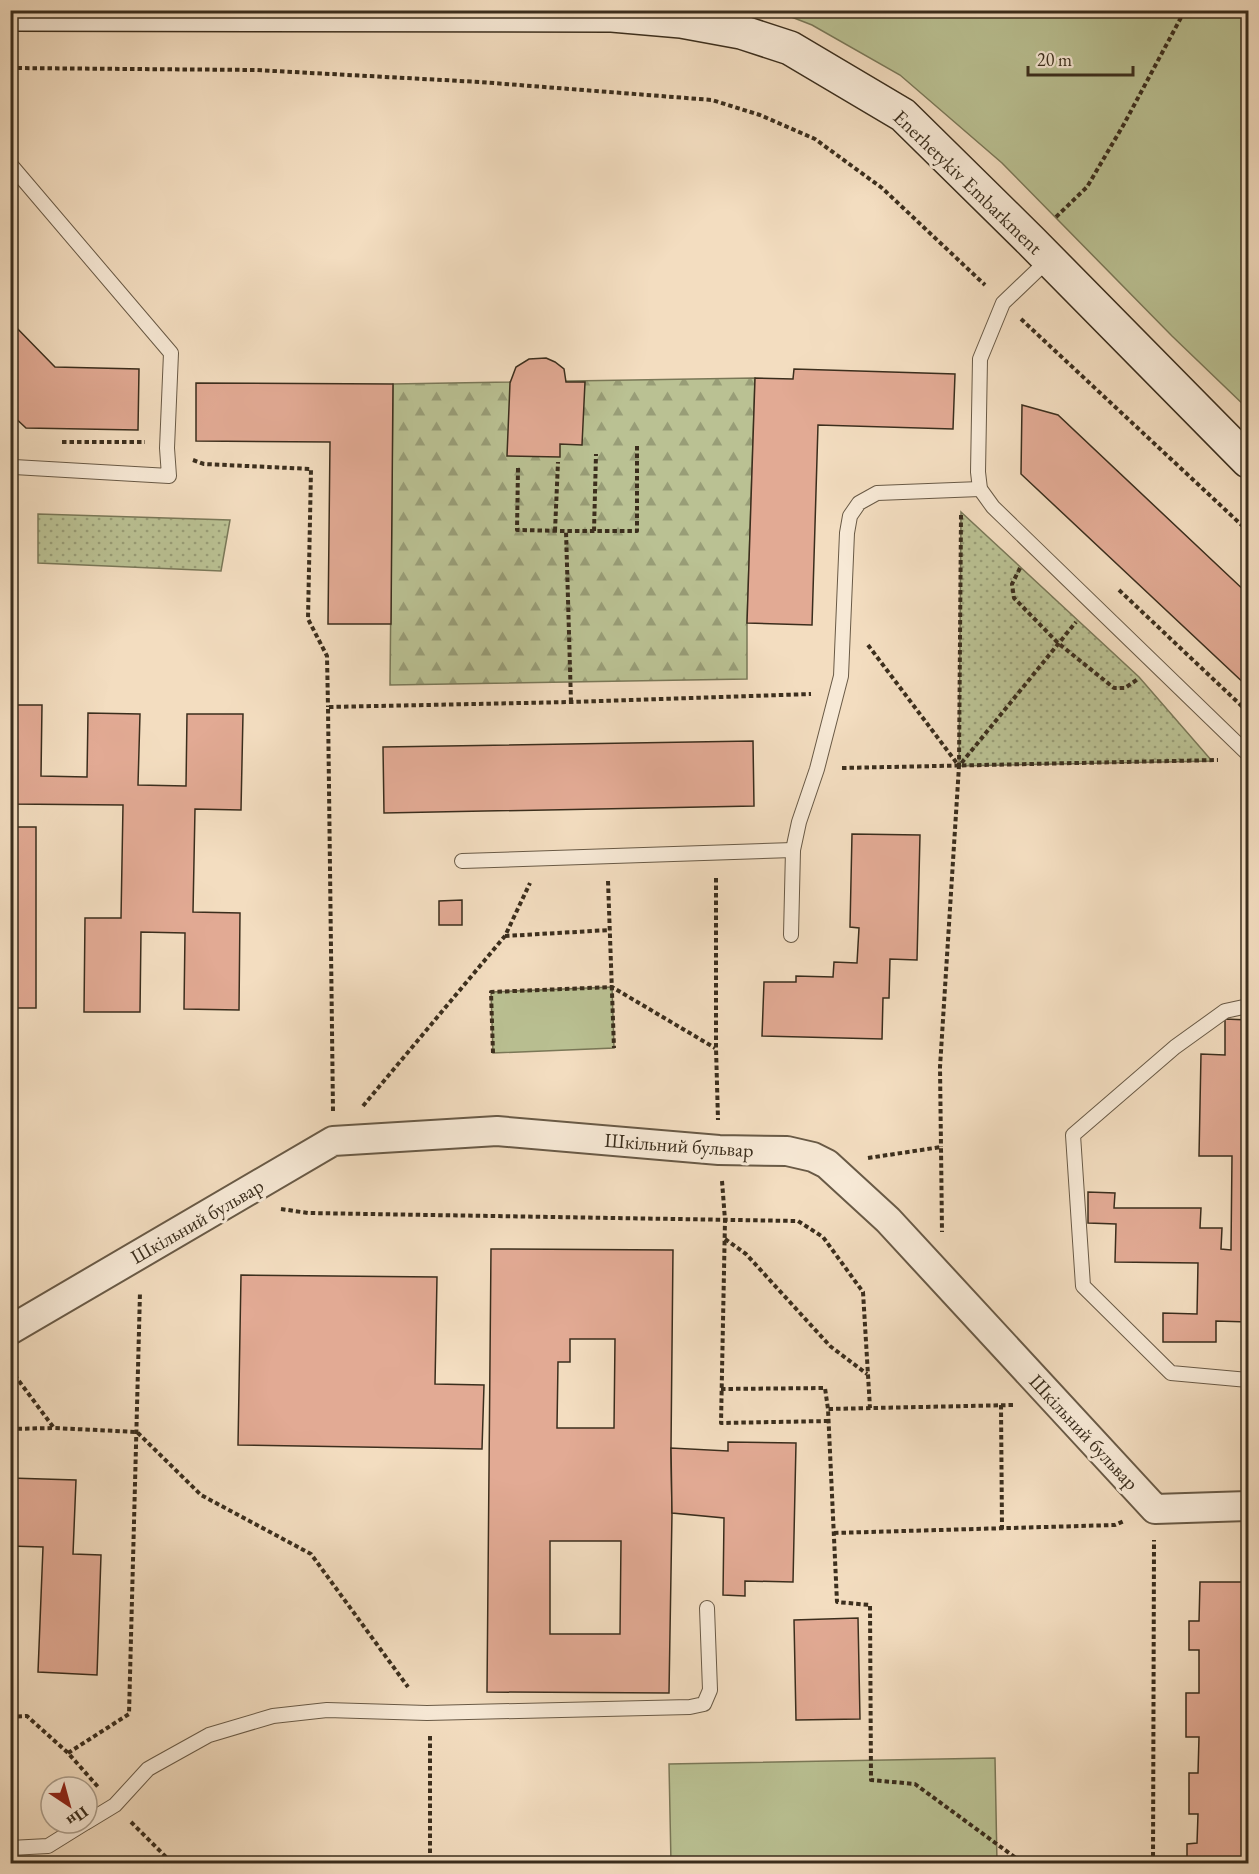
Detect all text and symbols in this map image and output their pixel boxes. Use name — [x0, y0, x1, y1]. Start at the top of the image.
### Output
scale bar — [1028, 39, 1133, 77]
text: 20 m — [1037, 48, 1072, 71]
street label: Enerhetykiv Embarkment — [888, 104, 1049, 260]
street label: Шкільний бульвар — [604, 1127, 754, 1163]
street label: Шкільний бульвар — [126, 1172, 268, 1270]
street label: Шкільний бульвар — [1023, 1368, 1145, 1496]
north arrow — [39, 1775, 99, 1835]
text: Пн — [62, 1802, 93, 1832]

